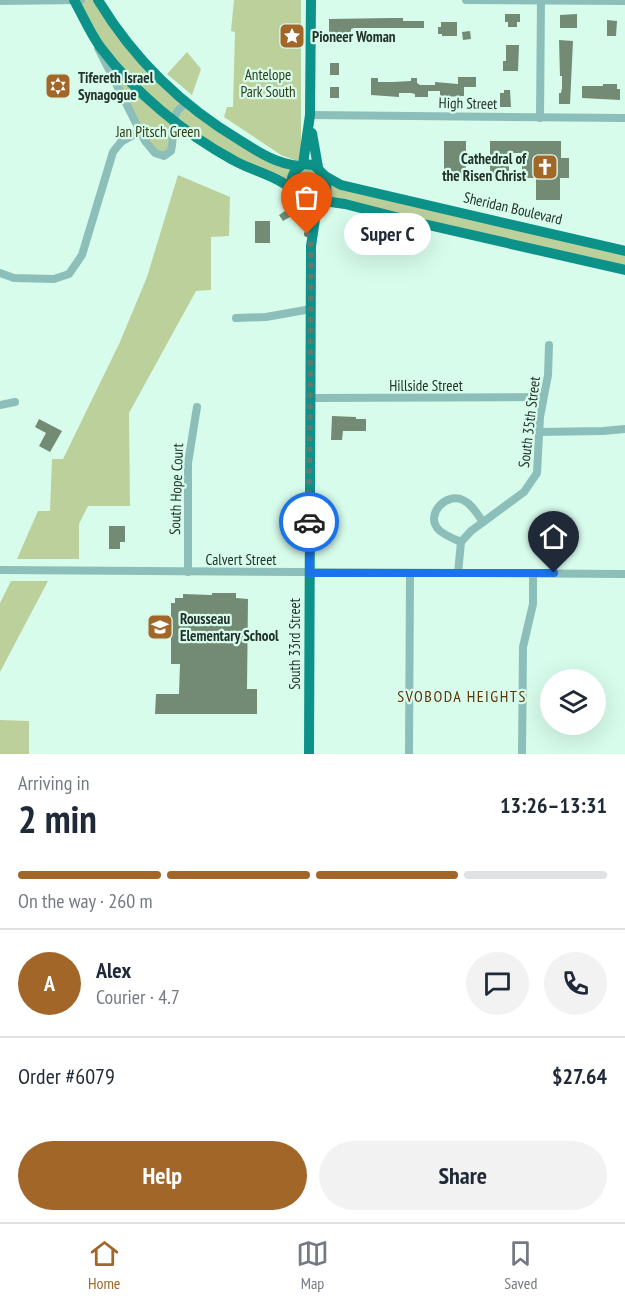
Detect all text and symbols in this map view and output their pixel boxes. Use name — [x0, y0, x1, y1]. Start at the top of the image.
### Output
place icon: Pioneer Woman — [277, 21, 307, 51]
place label: Pioneer Woman — [312, 27, 396, 46]
park label: Antelope Park South — [240, 65, 296, 101]
place label: Tifereth Israel Synagogue — [78, 68, 154, 104]
synagogue icon: Tifereth Israel Synagogue — [43, 71, 73, 101]
street label: High Street — [439, 93, 497, 113]
park label: Jan Pitsch Green — [115, 122, 200, 141]
place label: Cathedral of the Risen Christ — [442, 149, 527, 185]
church icon: Cathedral of the Risen Christ — [530, 152, 560, 182]
pin — [281, 172, 332, 234]
icon: bag — [290, 181, 323, 214]
street label: Sheridan Boulevard — [462, 187, 564, 229]
callout: Super C — [343, 213, 430, 255]
text: Super C — [360, 221, 415, 247]
street label: South 35th Street — [514, 375, 544, 469]
street label: Hillside Street — [389, 376, 463, 395]
street label: South Hope Court — [165, 443, 187, 535]
courier — [279, 492, 339, 552]
icon: car — [293, 506, 326, 539]
pin — [528, 511, 579, 573]
icon: home — [537, 520, 570, 553]
street label: Calvert Street — [205, 550, 277, 569]
street label: South 33rd Street — [285, 598, 304, 690]
place label: Rousseau Elementary School — [180, 609, 279, 645]
school or university icon: Rousseau Elementary School — [145, 612, 175, 642]
map controls — [540, 669, 606, 735]
button: layers — [540, 669, 606, 735]
district label: SVOBODA HEIGHTS — [397, 686, 527, 706]
text: Arriving in — [18, 770, 90, 796]
text: 13:26–13:31 — [500, 791, 607, 819]
text: 2 min — [18, 793, 97, 844]
text: On the way · 260 m — [18, 888, 153, 914]
button: chat — [466, 952, 529, 1015]
button: phone — [544, 952, 607, 1015]
text: Alex — [96, 956, 131, 984]
text: A — [44, 969, 55, 997]
text: Courier · 4.7 — [96, 984, 180, 1010]
text: Order #6079 — [18, 1062, 115, 1090]
text: $27.64 — [552, 1062, 607, 1090]
button: Help — [18, 1141, 307, 1210]
button: Share — [319, 1141, 607, 1210]
tab: Home — [88, 1237, 121, 1293]
tab: Map — [296, 1237, 329, 1293]
tab: Saved — [504, 1237, 537, 1293]

